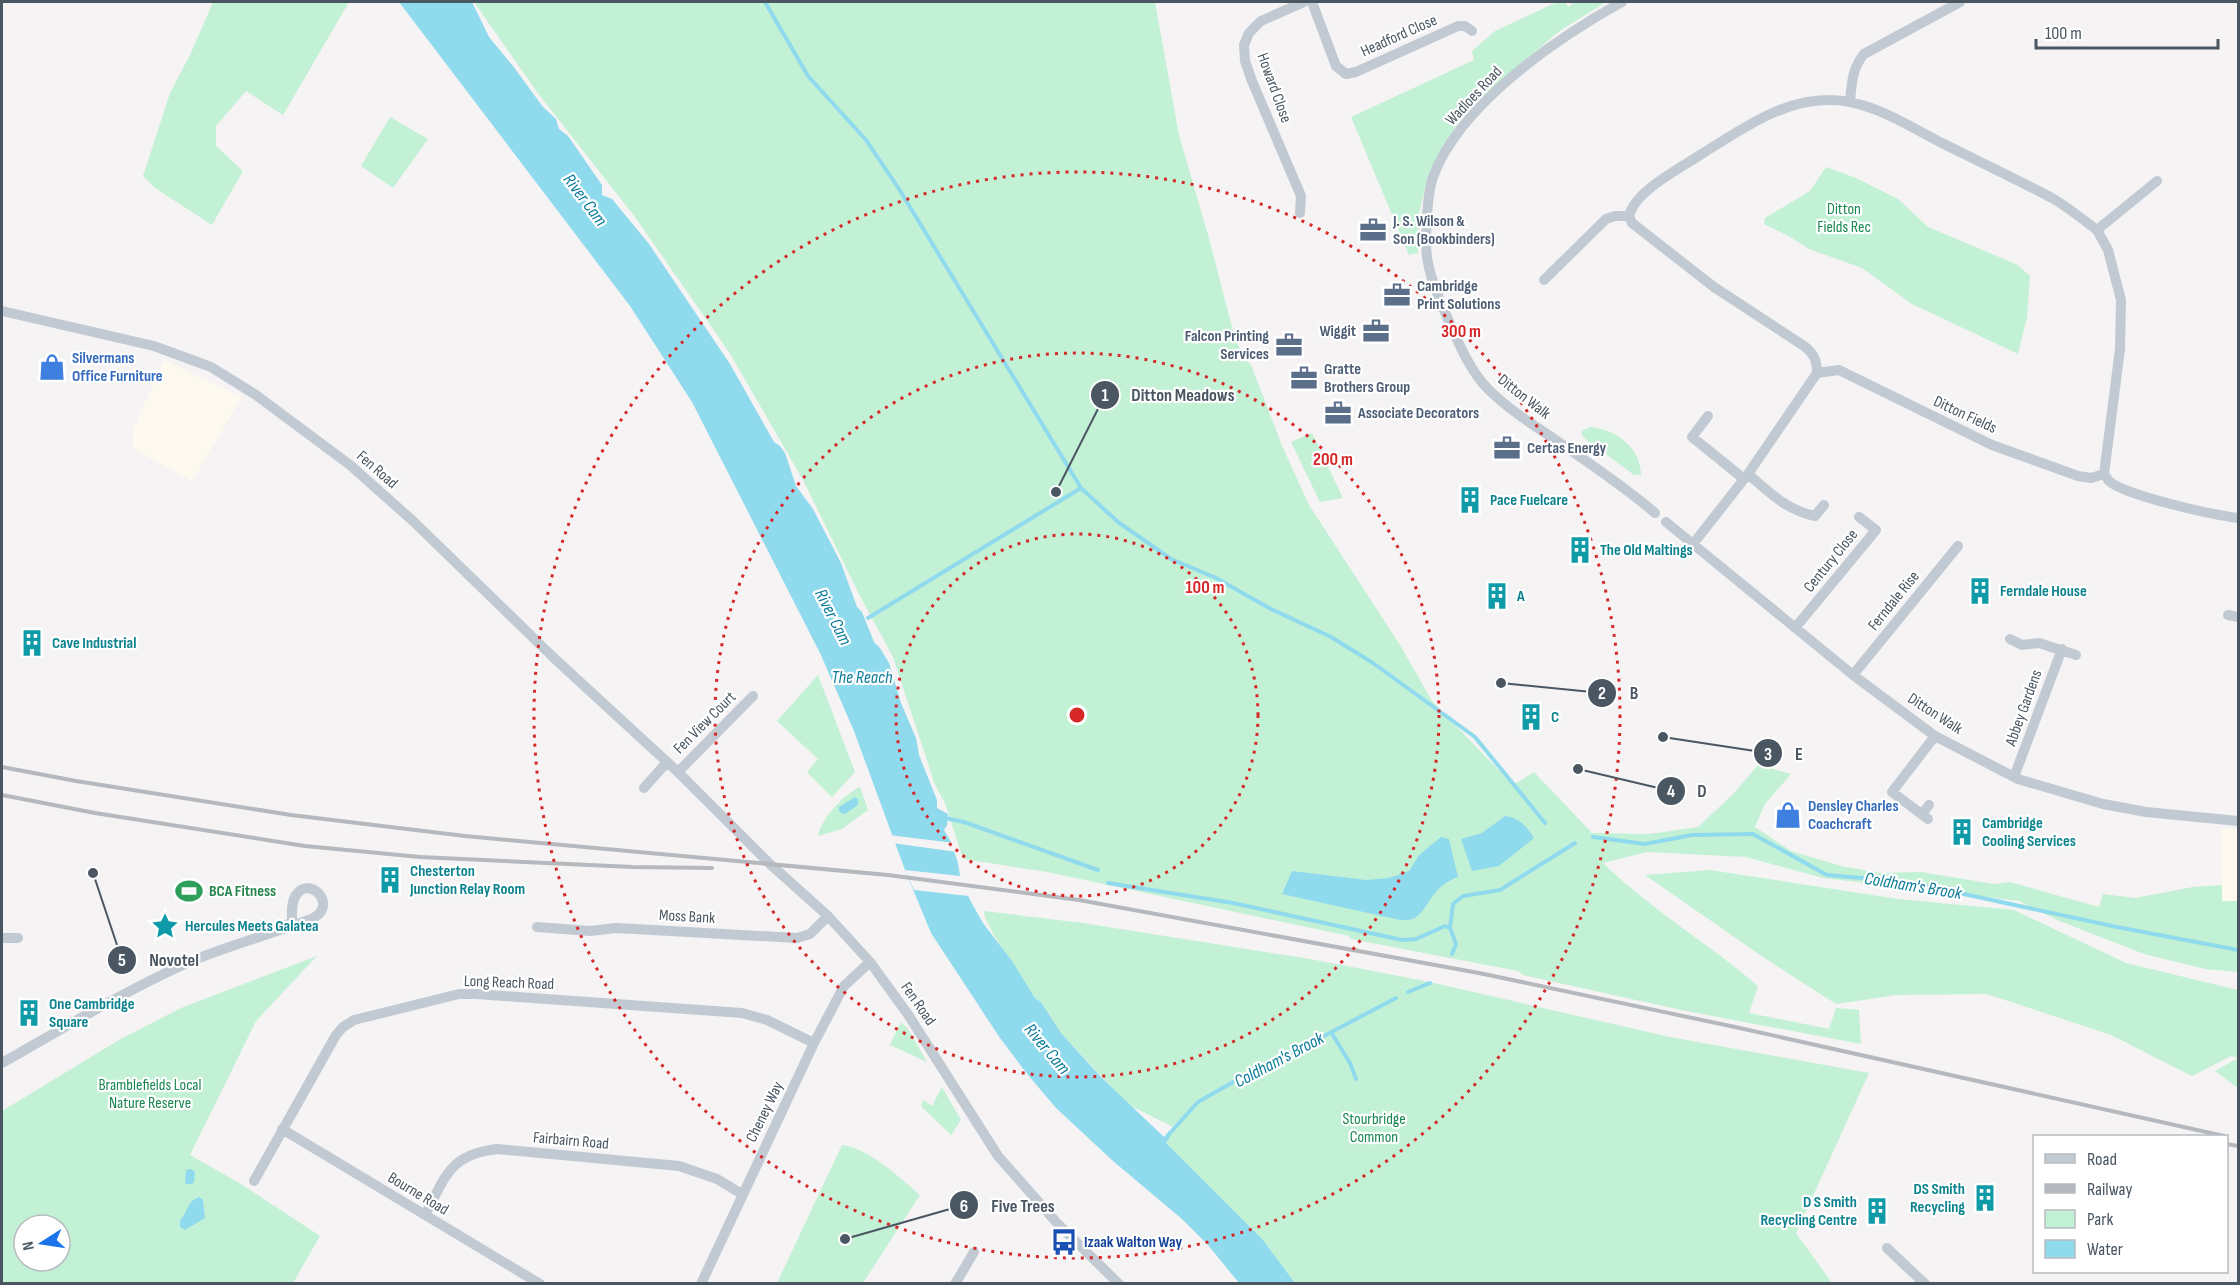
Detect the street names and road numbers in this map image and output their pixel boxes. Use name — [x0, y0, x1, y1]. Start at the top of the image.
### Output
street label: Headford Close — [1358, 11, 1440, 61]
street label: Howard Close — [1253, 51, 1295, 125]
street label: Wadloes Road — [1442, 63, 1506, 129]
street label: Ditton Walk — [1494, 371, 1554, 423]
street label: Ditton Fields — [1930, 392, 2000, 438]
street label: Fen Road — [353, 447, 401, 493]
street label: Century Close — [1800, 526, 1862, 596]
street label: Ferndale Rise — [1864, 567, 1924, 635]
street label: Abbey Gardens — [2001, 667, 2047, 750]
street label: Fen View Court — [670, 688, 740, 758]
street label: Ditton Walk — [1904, 689, 1966, 739]
street label: Moss Bank — [658, 906, 716, 928]
street label: Long Reach Road — [463, 972, 555, 994]
street label: Fen Road — [896, 979, 940, 1029]
street label: Cheney Way — [742, 1079, 788, 1145]
street label: Fairbairn Road — [532, 1128, 610, 1154]
street label: Bourne Road — [384, 1168, 452, 1220]

